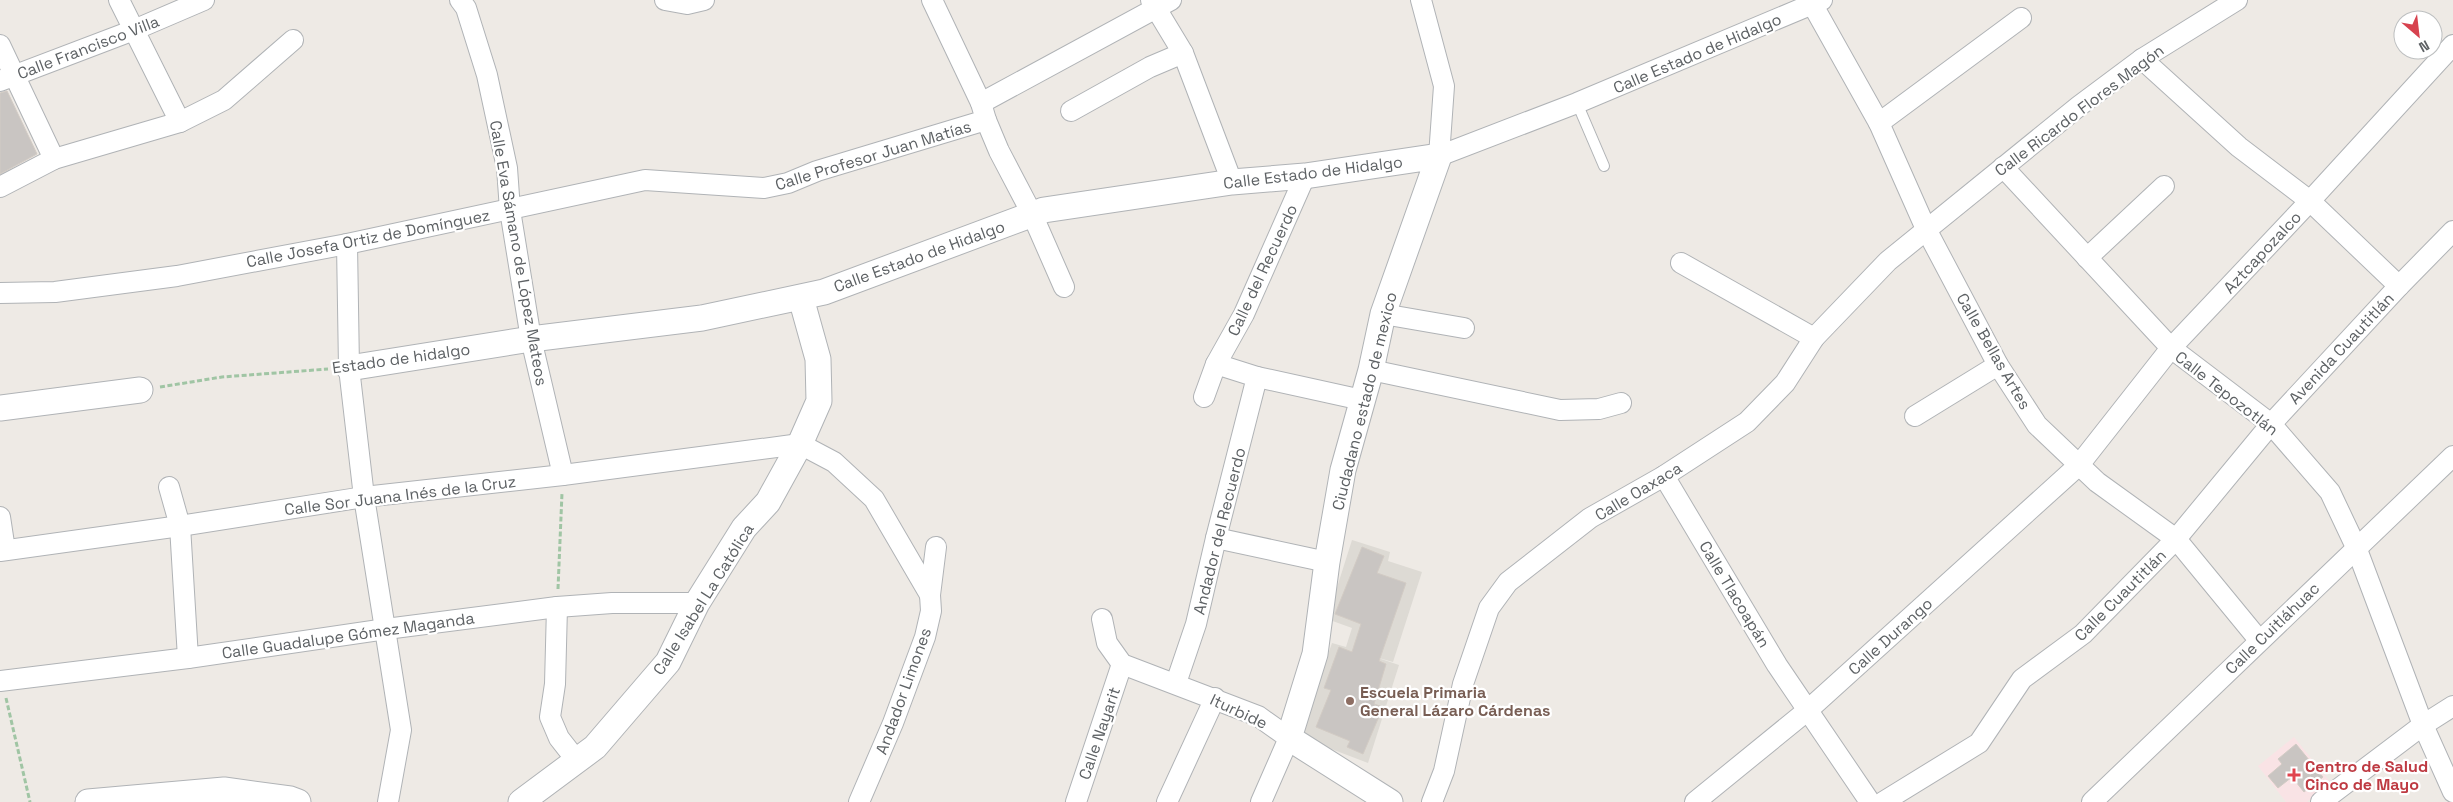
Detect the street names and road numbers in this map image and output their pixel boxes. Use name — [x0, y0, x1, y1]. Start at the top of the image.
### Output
street label: Calle Estado de Hidalgo — [1610, 9, 1784, 98]
street label: Calle Francisco Villa — [14, 11, 162, 84]
street label: Calle Ricardo Flores Magón — [1990, 40, 2168, 181]
street label: Calle Profesor Juan Matías — [773, 116, 974, 195]
street label: Calle Eva Sámano de López Mateos — [485, 119, 552, 387]
street label: Calle Estado de Hidalgo — [1222, 151, 1404, 194]
street label: Calle del Recuerdo — [1223, 201, 1302, 339]
street label: Calle Josefa Ortiz de Domínguez — [245, 205, 492, 272]
street label: Aztcapozalco — [2219, 207, 2306, 298]
street label: Calle Estado de Hidalgo — [831, 216, 1008, 297]
street label: Avenida Cuautitlán — [2284, 288, 2399, 409]
street label: Calle Bellas Artes — [1952, 289, 2035, 413]
street label: Ciudadano estado de mexico — [1327, 290, 1402, 513]
street label: Estado de hidalgo — [331, 338, 471, 379]
street label: Calle Tepozotlán — [2171, 346, 2283, 440]
street label: Andador del Recuerdo — [1189, 445, 1250, 617]
street label: Calle Oaxaca — [1591, 457, 1686, 526]
street label: Calle Sor Juana Inés de la Cruz — [283, 471, 517, 520]
street label: Calle Isabel La Católica — [648, 520, 759, 679]
street label: Calle Tlacoapán — [1694, 537, 1775, 651]
street label: Calle Cuautitlán — [2070, 545, 2171, 646]
street label: Calle Cuitláhuac — [2221, 578, 2324, 679]
street label: Calle Durango — [1844, 593, 1937, 680]
street label: Calle Guadalupe Gómez Maganda — [220, 607, 476, 664]
street label: Andador Limones — [871, 625, 936, 758]
street label: Calle Nayarit — [1074, 684, 1125, 782]
street label: Iturbide — [1207, 689, 1271, 734]

